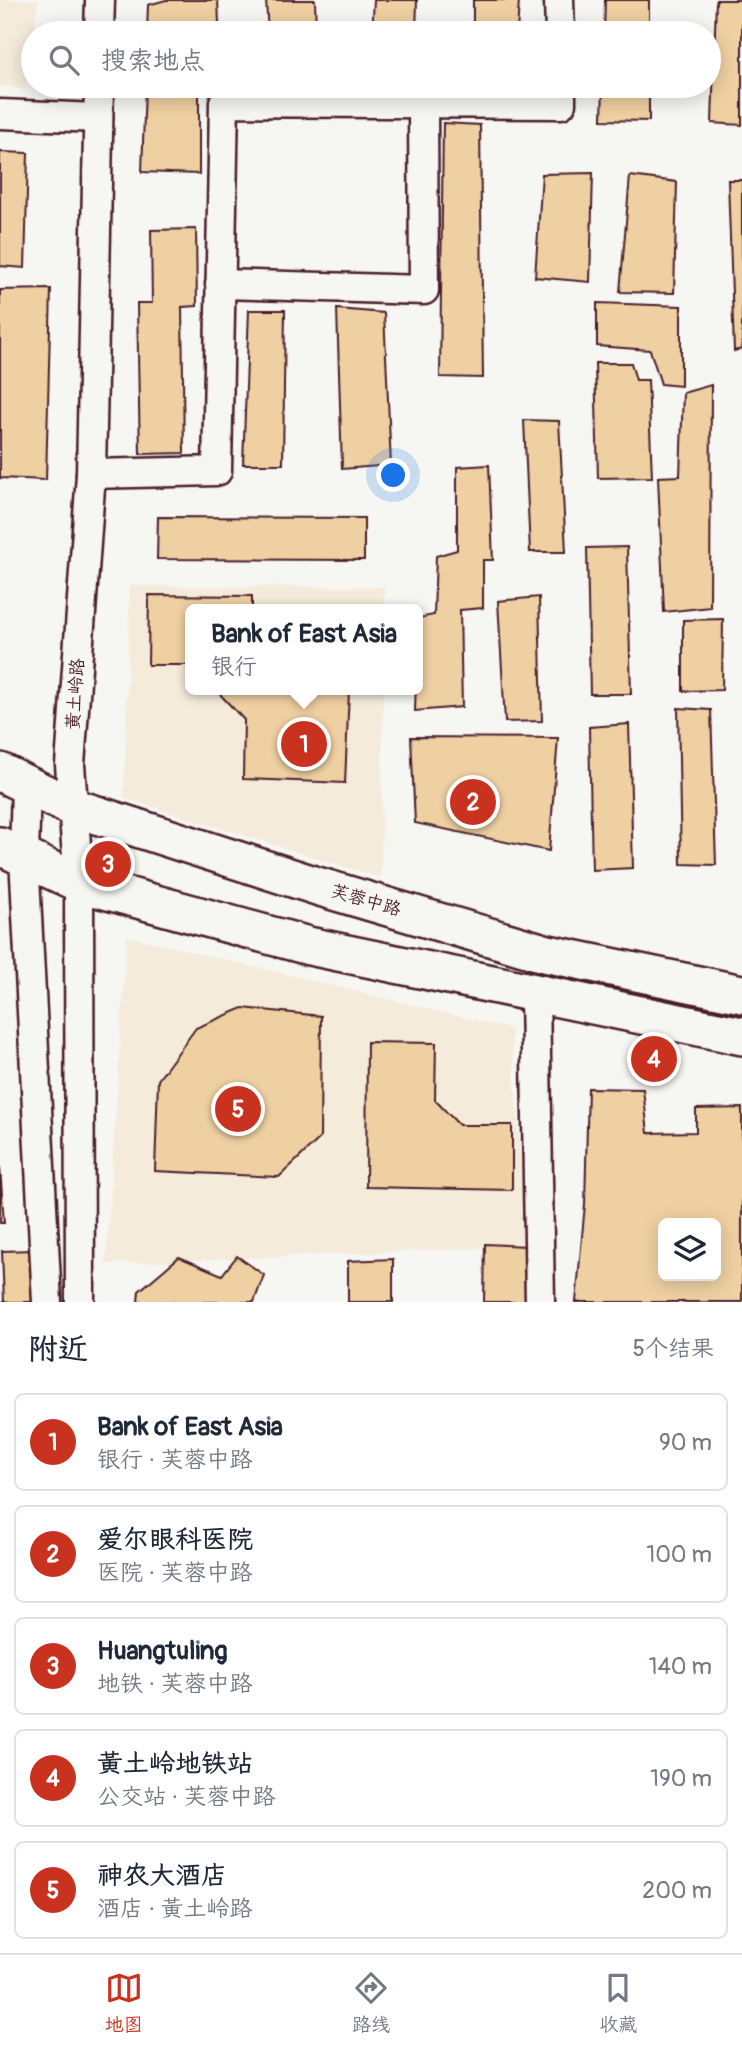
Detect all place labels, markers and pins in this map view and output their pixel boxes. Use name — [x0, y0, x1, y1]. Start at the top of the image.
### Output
pin: 1 — [281, 718, 327, 770]
pin: 2 — [450, 776, 496, 828]
pin: 3 — [85, 838, 131, 890]
pin: 4 — [631, 1033, 677, 1085]
pin: 5 — [215, 1083, 261, 1135]

